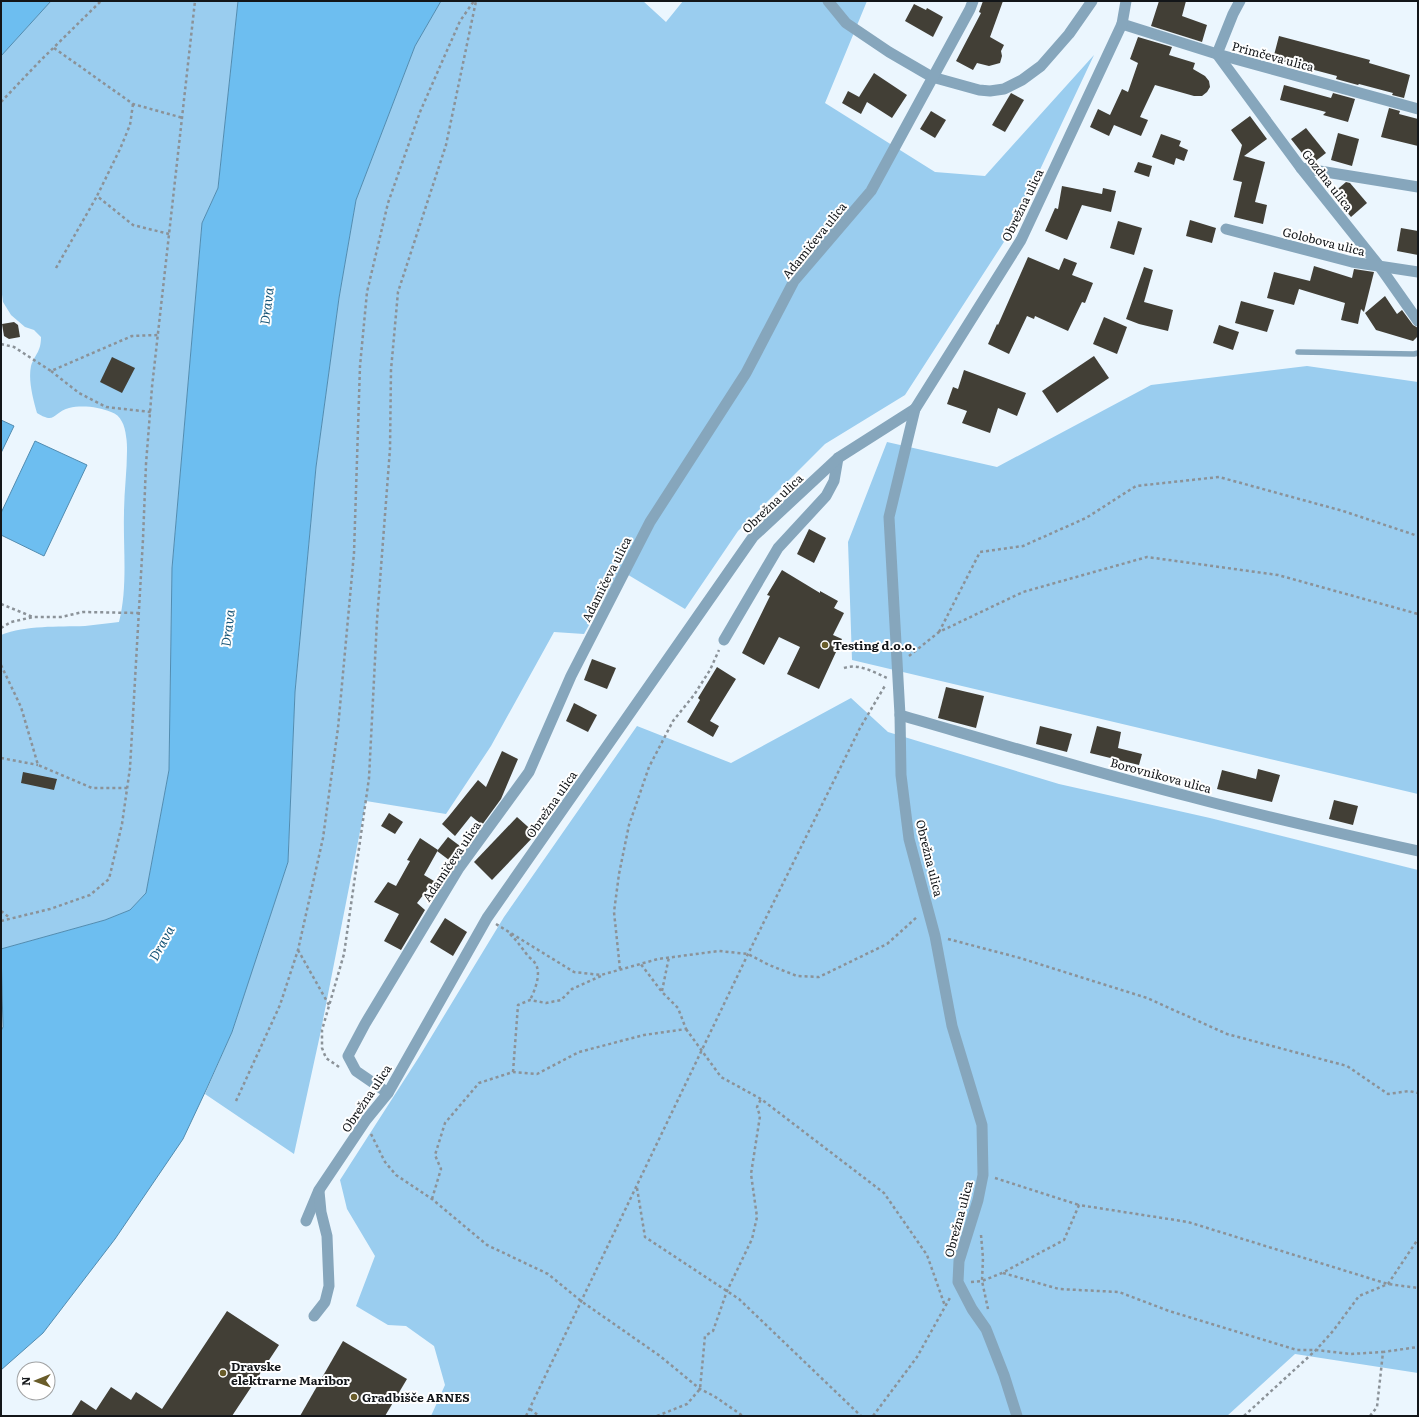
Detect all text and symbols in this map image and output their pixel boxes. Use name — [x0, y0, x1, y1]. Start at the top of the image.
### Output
street label: Primčeva ulica — [1230, 36, 1317, 76]
street label: Gozdna ulica — [1298, 145, 1358, 215]
street label: Obrežna ulica — [997, 165, 1048, 244]
street label: Adamičeva ulica — [777, 197, 851, 282]
street label: Golobova ulica — [1281, 222, 1368, 260]
water label: Drava — [254, 286, 278, 326]
street label: Obrežna ulica — [737, 469, 807, 537]
street label: Adamičeva ulica — [577, 533, 636, 625]
water label: Drava — [215, 608, 239, 648]
place label: Testing d.o.o. — [833, 636, 916, 654]
marker: Testing d.o.o. — [820, 640, 830, 650]
street label: Borovnikova ulica — [1108, 753, 1214, 797]
street label: Obrežna ulica — [521, 766, 581, 841]
street label: Adamičeva ulica — [417, 817, 485, 905]
street label: Obrežna ulica — [912, 818, 948, 899]
water label: Drava — [144, 921, 179, 964]
street label: Obrežna ulica — [337, 1060, 396, 1136]
street label: Obrežna ulica — [939, 1178, 977, 1259]
place label: Dravske elektrarne Maribor — [231, 1357, 350, 1389]
north arrow — [16, 1361, 56, 1401]
marker: Dravske elektrarne Maribor — [218, 1368, 228, 1378]
text: N — [17, 1376, 33, 1386]
place label: Gradbišče ARNES — [362, 1388, 470, 1406]
marker: Gradbišče ARNES — [349, 1392, 359, 1402]

